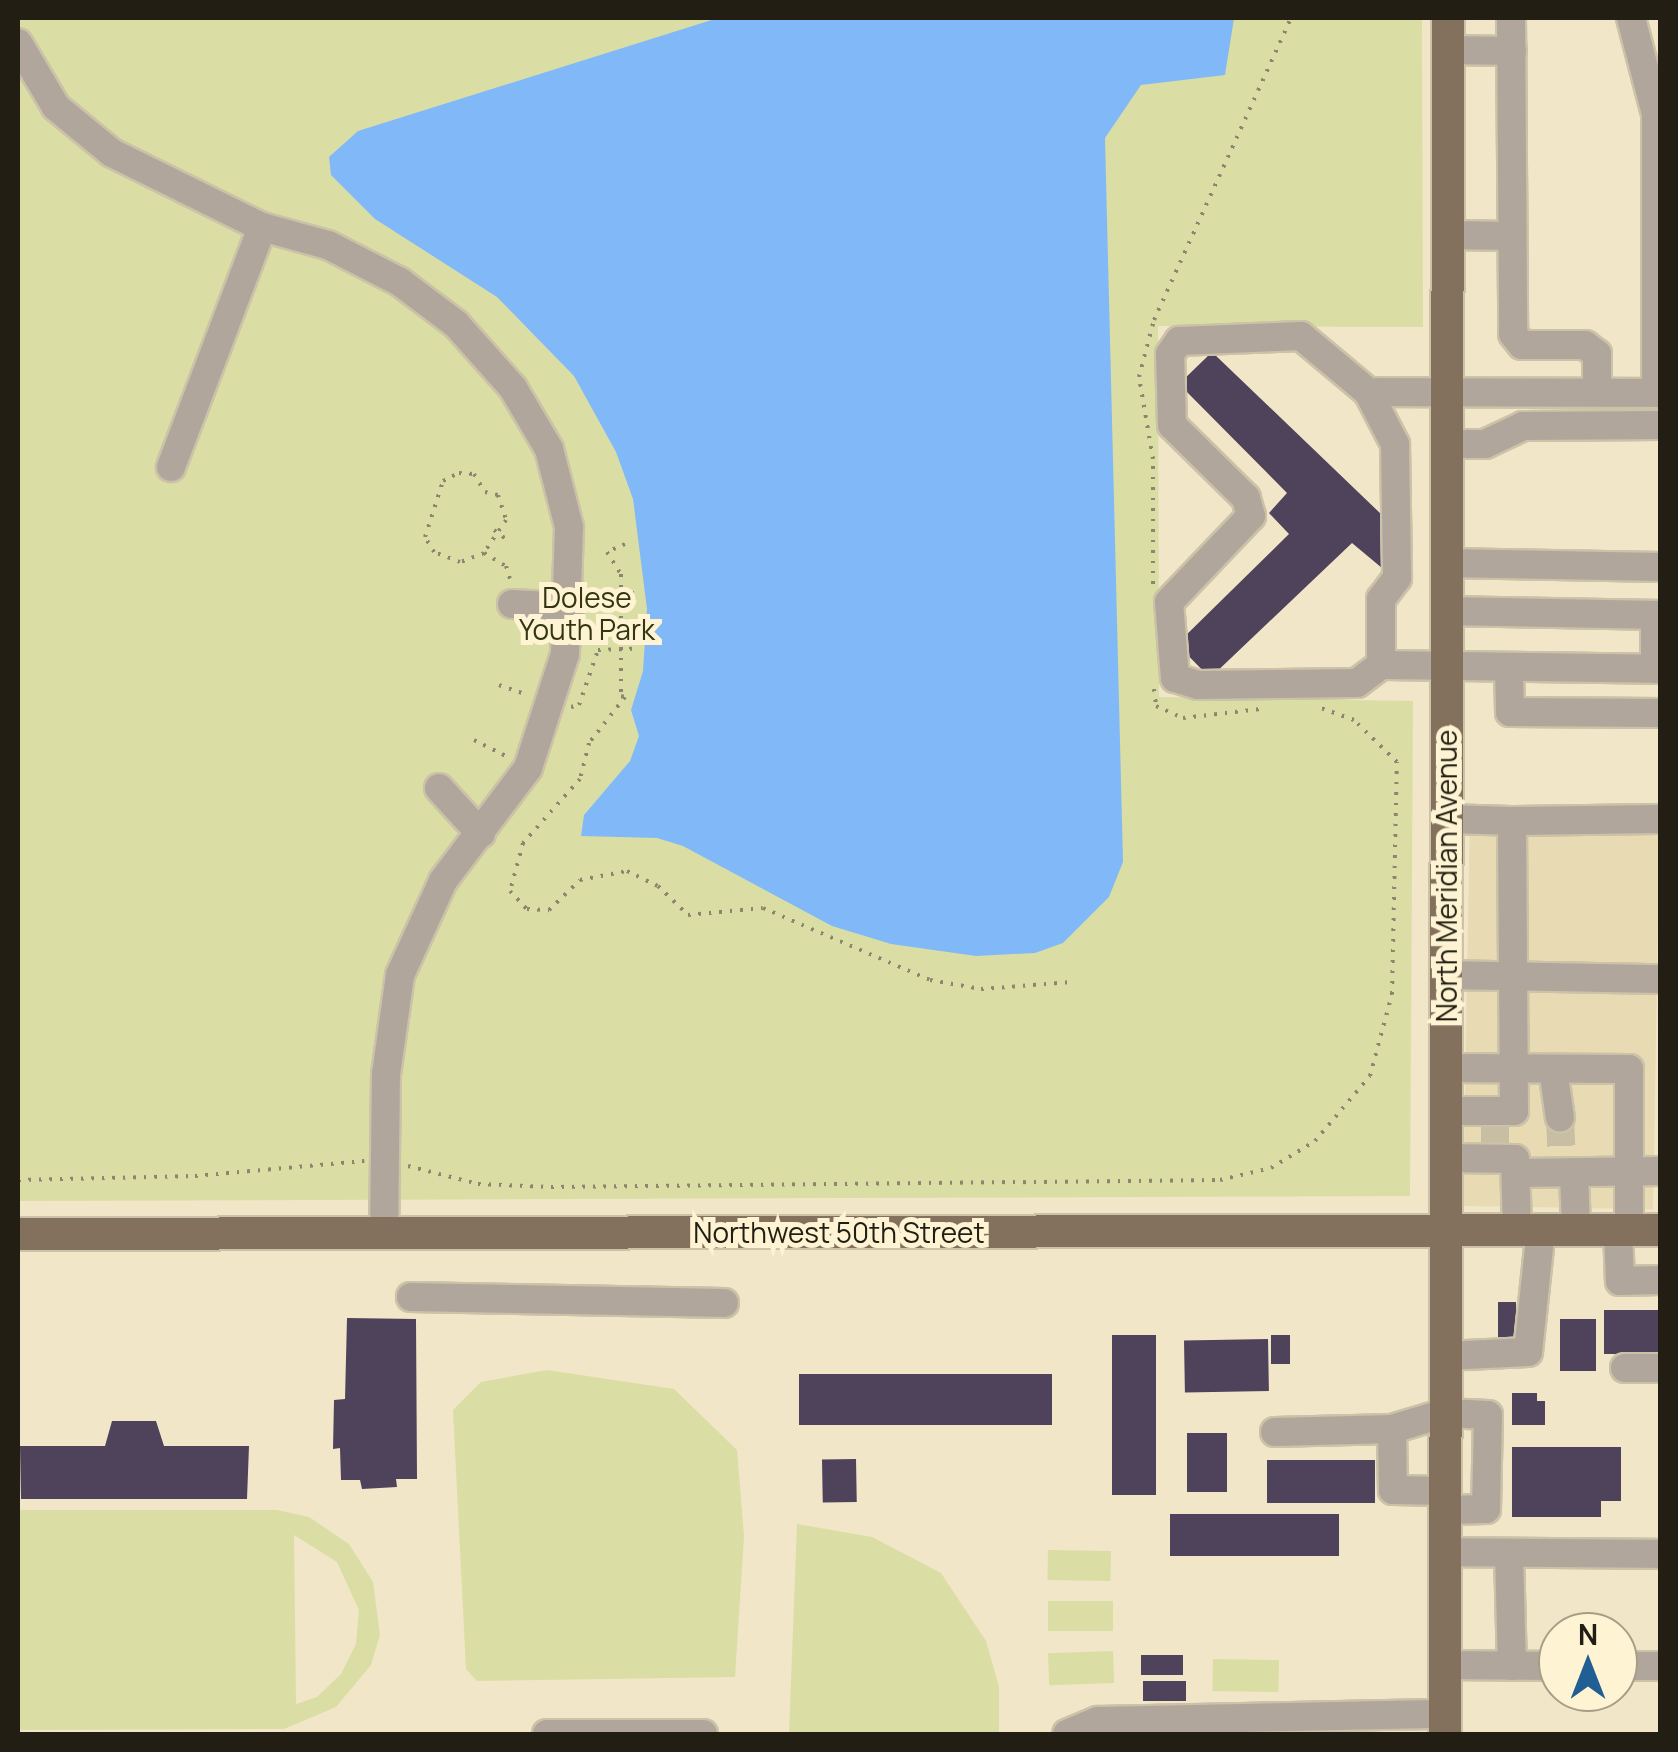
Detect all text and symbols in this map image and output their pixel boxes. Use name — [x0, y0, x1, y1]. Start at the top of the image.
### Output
park label: Dolese Youth Park — [519, 580, 655, 646]
street label: North Meridian Avenue — [1429, 730, 1463, 1022]
street label: Northwest 50th Street — [693, 1215, 985, 1249]
north arrow — [1538, 1612, 1638, 1712]
text: N — [1578, 1615, 1598, 1653]

